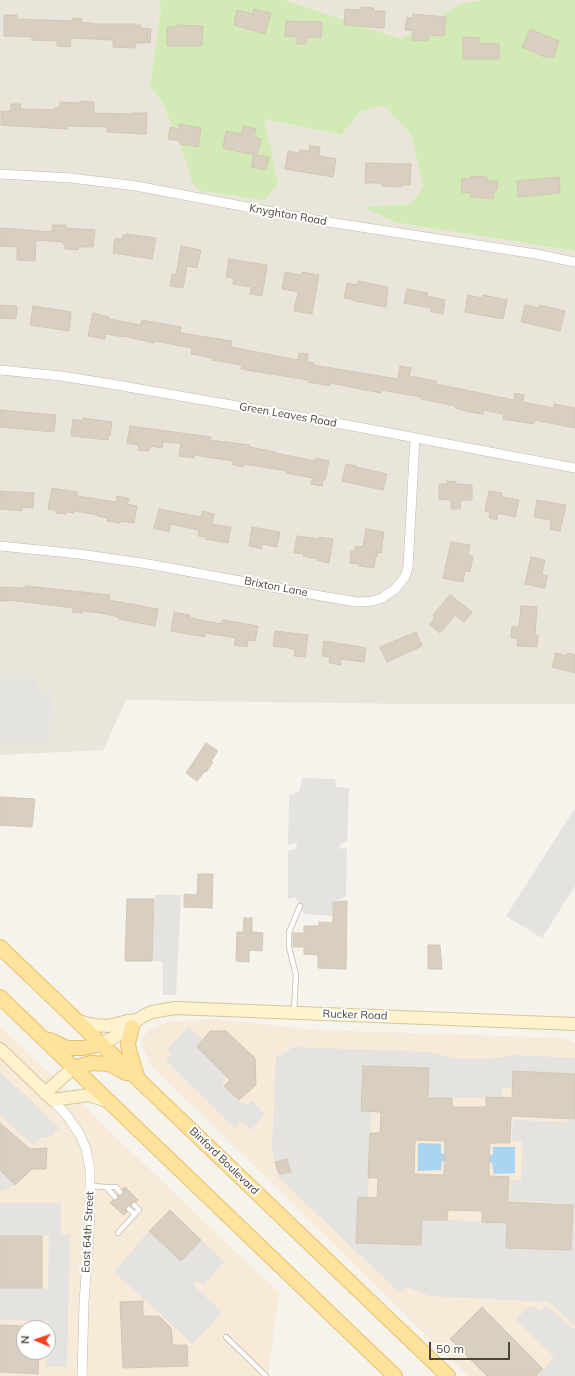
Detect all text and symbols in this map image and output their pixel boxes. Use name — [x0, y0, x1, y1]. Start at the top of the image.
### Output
street label: Knyghton Road — [248, 202, 328, 228]
street label: Green Leaves Road — [238, 400, 338, 430]
street label: Brixton Lane — [243, 574, 309, 600]
street label: Rucker Road — [322, 1007, 388, 1023]
street label: Binford Boulevard — [187, 1125, 261, 1197]
street label: East 64th Street — [79, 1191, 97, 1273]
north arrow — [16, 1320, 56, 1360]
scale bar — [431, 1334, 512, 1360]
text: N — [18, 1335, 32, 1344]
text: 50 m — [436, 1341, 464, 1356]

